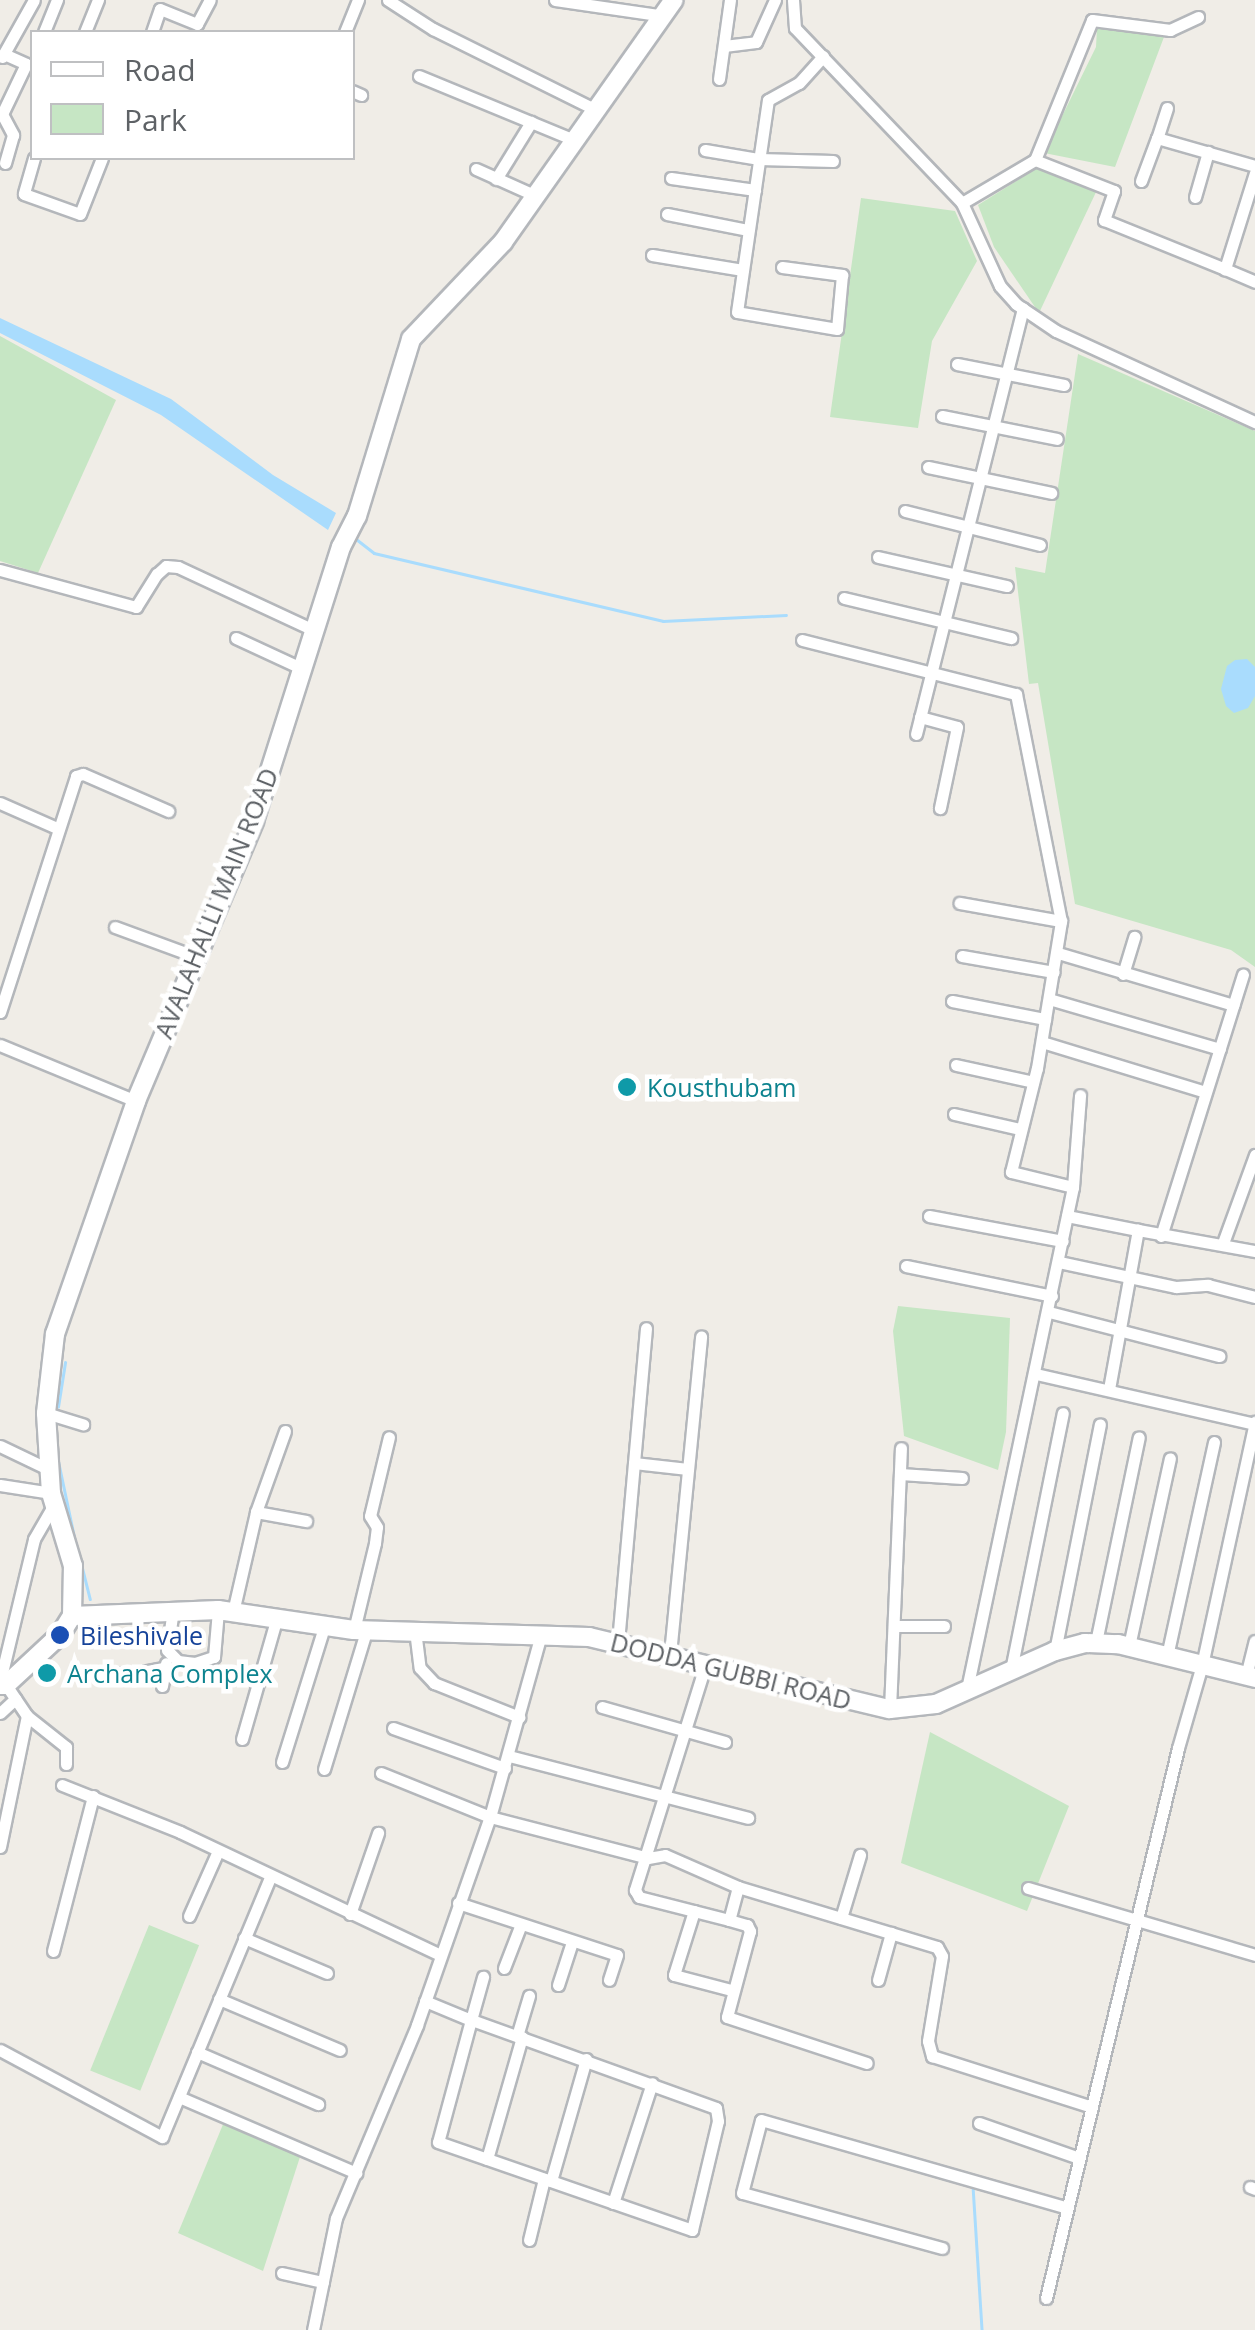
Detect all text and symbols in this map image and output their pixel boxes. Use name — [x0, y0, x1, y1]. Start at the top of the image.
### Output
legend — [30, 30, 355, 160]
text: Road — [124, 49, 196, 90]
text: Park — [124, 99, 187, 140]
street label: AVALAHALLI MAIN ROAD — [148, 764, 284, 1042]
place label: Kousthubam — [647, 1072, 796, 1102]
marker: Kousthubam — [616, 1076, 638, 1098]
place label: Bileshivale — [80, 1620, 203, 1650]
marker: Bileshivale — [49, 1624, 71, 1646]
street label: DODDA GUBBI ROAD — [607, 1627, 855, 1715]
place label: Archana Complex — [67, 1658, 273, 1688]
marker: Archana Complex — [36, 1662, 58, 1684]

